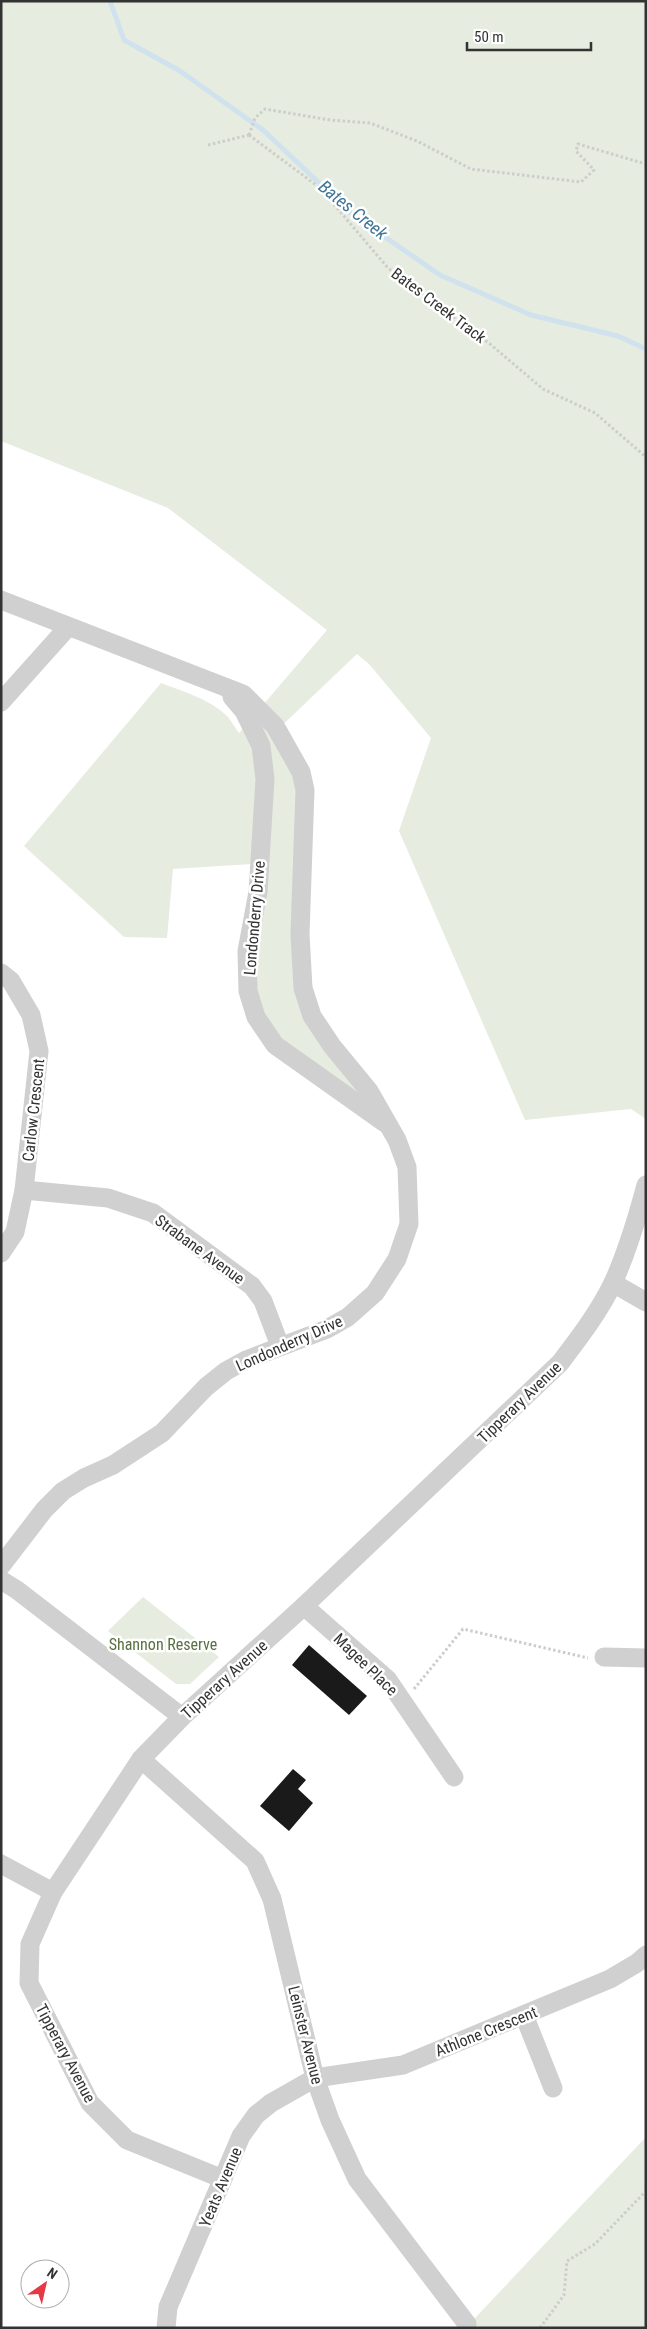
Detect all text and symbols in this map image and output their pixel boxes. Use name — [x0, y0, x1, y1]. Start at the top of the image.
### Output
scale bar — [467, 20, 591, 52]
text: 50 m — [474, 28, 504, 46]
water label: Bates Creek — [315, 175, 393, 244]
street label: Bates Creek Track — [388, 264, 490, 348]
street label: Londonderry Drive — [240, 860, 269, 976]
street label: Carlow Crescent — [19, 1057, 48, 1162]
street label: Strabane Avenue — [151, 1211, 248, 1288]
street label: Londonderry Drive — [233, 1311, 345, 1375]
street label: Tipperary Avenue — [474, 1358, 565, 1447]
street label: Magee Place — [330, 1629, 402, 1699]
park label: Shannon Reserve — [109, 1635, 217, 1654]
street label: Tipperary Avenue — [178, 1636, 271, 1723]
street label: Leinster Avenue — [284, 1984, 327, 2086]
street label: Tipperary Avenue — [32, 2001, 100, 2106]
street label: Athlone Crescent — [432, 2002, 540, 2061]
street label: Yeats Avenue — [195, 2144, 246, 2230]
north arrow — [20, 2259, 70, 2309]
text: N — [44, 2264, 60, 2282]

